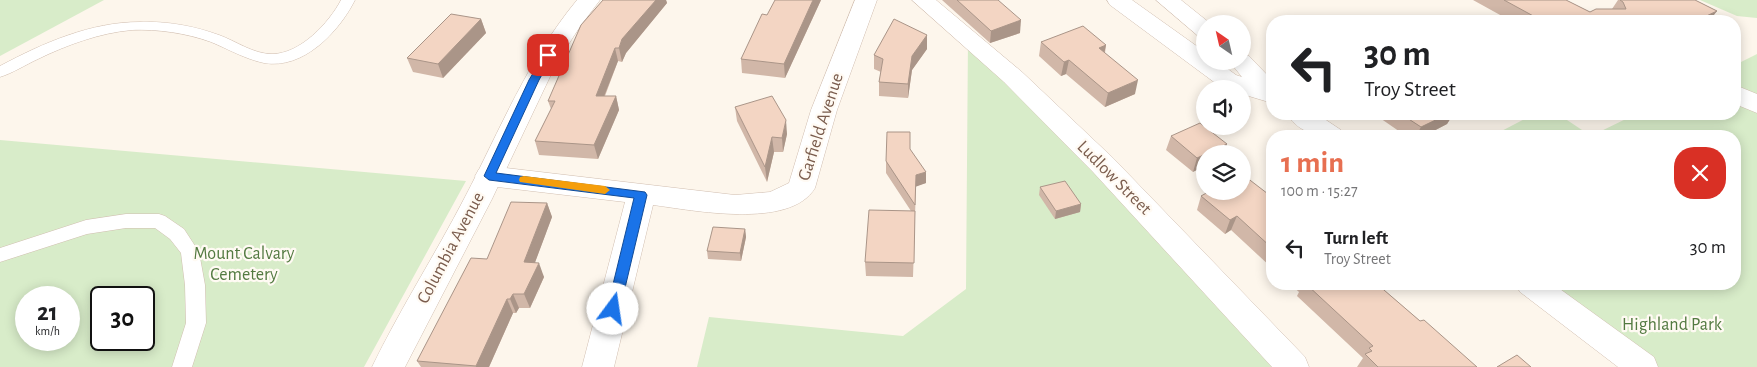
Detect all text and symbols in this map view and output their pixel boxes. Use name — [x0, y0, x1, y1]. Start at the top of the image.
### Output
north arrow — [1196, 15, 1251, 70]
map controls — [1196, 15, 1251, 200]
pin — [527, 34, 569, 76]
icon: left — [1281, 35, 1346, 100]
text: 30 m — [1364, 37, 1431, 72]
icon: arrive — [534, 41, 562, 69]
street label: Garfield Avenue — [795, 71, 847, 183]
text: Troy Street — [1364, 78, 1456, 100]
button: sound — [1196, 80, 1251, 135]
street label: Ludlow Street — [1074, 138, 1155, 219]
button: layers — [1196, 145, 1251, 200]
button: close — [1674, 147, 1726, 199]
text: 1 min — [1281, 148, 1344, 178]
text: 100 m · 15:27 — [1281, 183, 1358, 199]
street label: Columbia Avenue — [414, 189, 488, 307]
text: Turn left — [1324, 229, 1388, 248]
icon: left — [1281, 234, 1309, 262]
text: 30 m — [1690, 238, 1726, 257]
park label: Mount Calvary Cemetery — [194, 245, 295, 284]
text: Troy Street — [1324, 251, 1391, 267]
position arrow — [586, 282, 638, 334]
speed limit sign: 30 — [90, 286, 155, 351]
text: 21 — [37, 300, 58, 325]
park label: Highland Park — [1622, 316, 1723, 334]
text: km/h — [35, 325, 60, 337]

